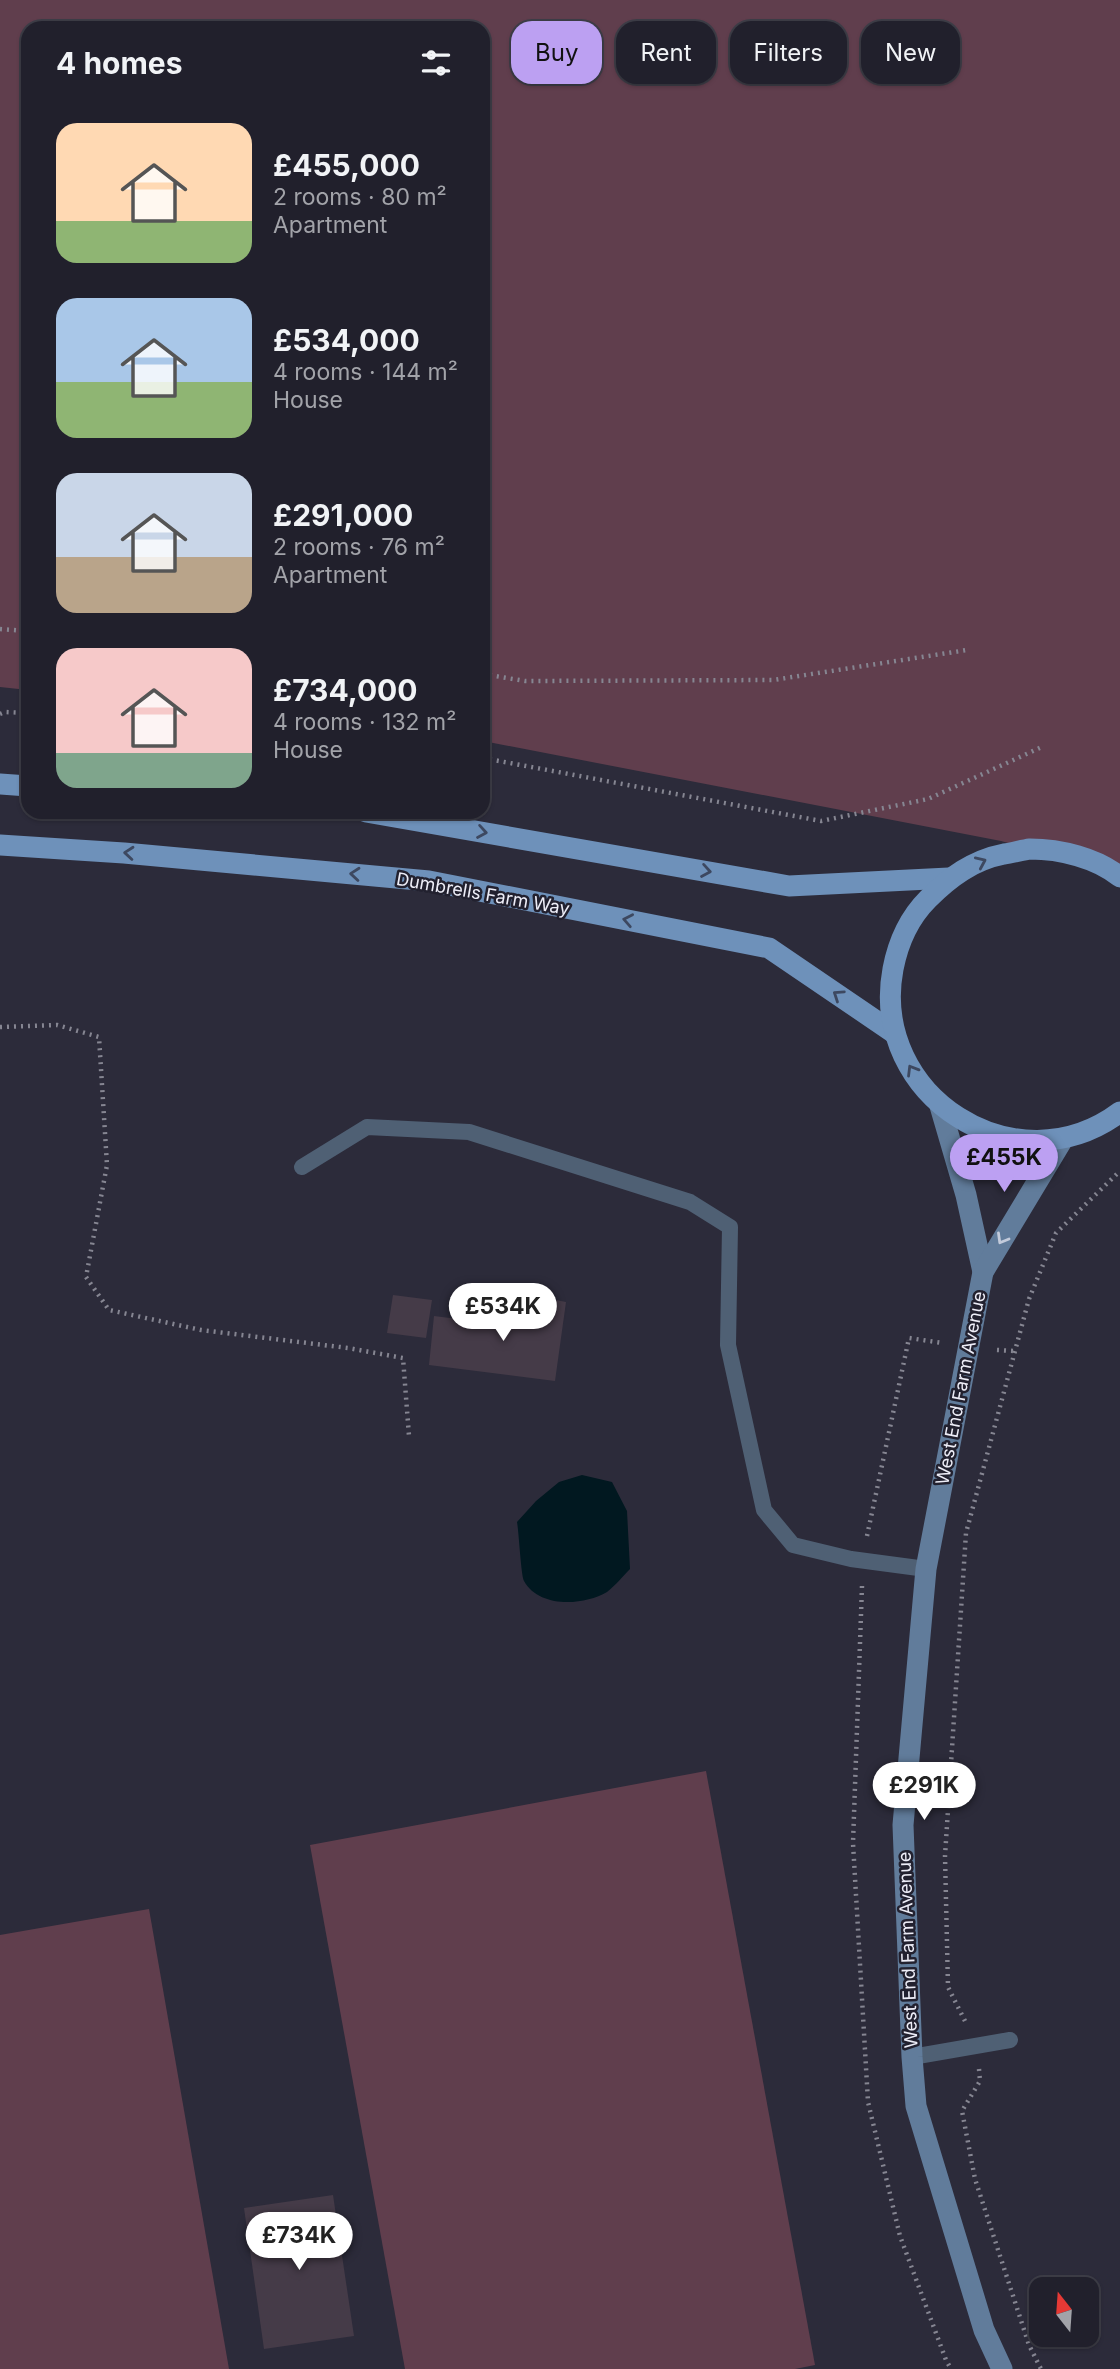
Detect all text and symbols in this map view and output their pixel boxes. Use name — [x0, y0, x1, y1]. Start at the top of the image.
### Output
chip: Buy — [511, 21, 602, 84]
chip: Rent — [616, 21, 716, 84]
chip: Filters — [730, 21, 847, 84]
chip: New — [861, 21, 960, 84]
icon: filters — [417, 44, 455, 82]
text: 4 homes — [56, 45, 183, 81]
text: £455,000 — [273, 147, 420, 183]
icon: home — [112, 151, 196, 235]
text: 2 rooms · 80 m² — [273, 183, 447, 211]
text: Apartment — [273, 211, 387, 239]
text: £534,000 — [273, 322, 420, 358]
icon: home — [112, 326, 196, 410]
text: 4 rooms · 144 m² — [273, 358, 458, 386]
text: House — [273, 386, 343, 414]
text: £291,000 — [273, 497, 413, 533]
icon: home — [112, 501, 196, 585]
text: 2 rooms · 76 m² — [273, 533, 445, 561]
text: Apartment — [273, 561, 387, 589]
text: £734,000 — [273, 672, 418, 708]
icon: home — [112, 676, 196, 760]
text: 4 rooms · 132 m² — [273, 708, 456, 736]
text: House — [273, 736, 343, 764]
one-way arrow — [476, 824, 488, 839]
one-way arrow — [123, 846, 134, 861]
one-way arrow — [974, 856, 986, 870]
one-way arrow — [700, 863, 712, 878]
one-way arrow — [350, 867, 361, 882]
street label: Dumbrells Farm Way — [395, 868, 571, 919]
one-way arrow — [622, 913, 634, 928]
one-way arrow — [833, 991, 846, 1003]
one-way arrow — [908, 1065, 921, 1078]
pin: £455K — [955, 1134, 1053, 1194]
text: £455K — [966, 1143, 1042, 1171]
one-way arrow — [997, 1231, 1010, 1244]
pin: £534K — [454, 1284, 552, 1343]
street label: West End Farm Avenue — [931, 1289, 990, 1486]
text: £534K — [465, 1292, 541, 1320]
pin: £291K — [875, 1762, 973, 1822]
text: £291K — [889, 1771, 959, 1799]
street label: West End Farm Avenue — [894, 1851, 921, 2049]
pin: £734K — [250, 2212, 348, 2272]
text: £734K — [262, 2221, 336, 2249]
north arrow — [1029, 2277, 1099, 2347]
map controls — [1029, 2277, 1099, 2347]

